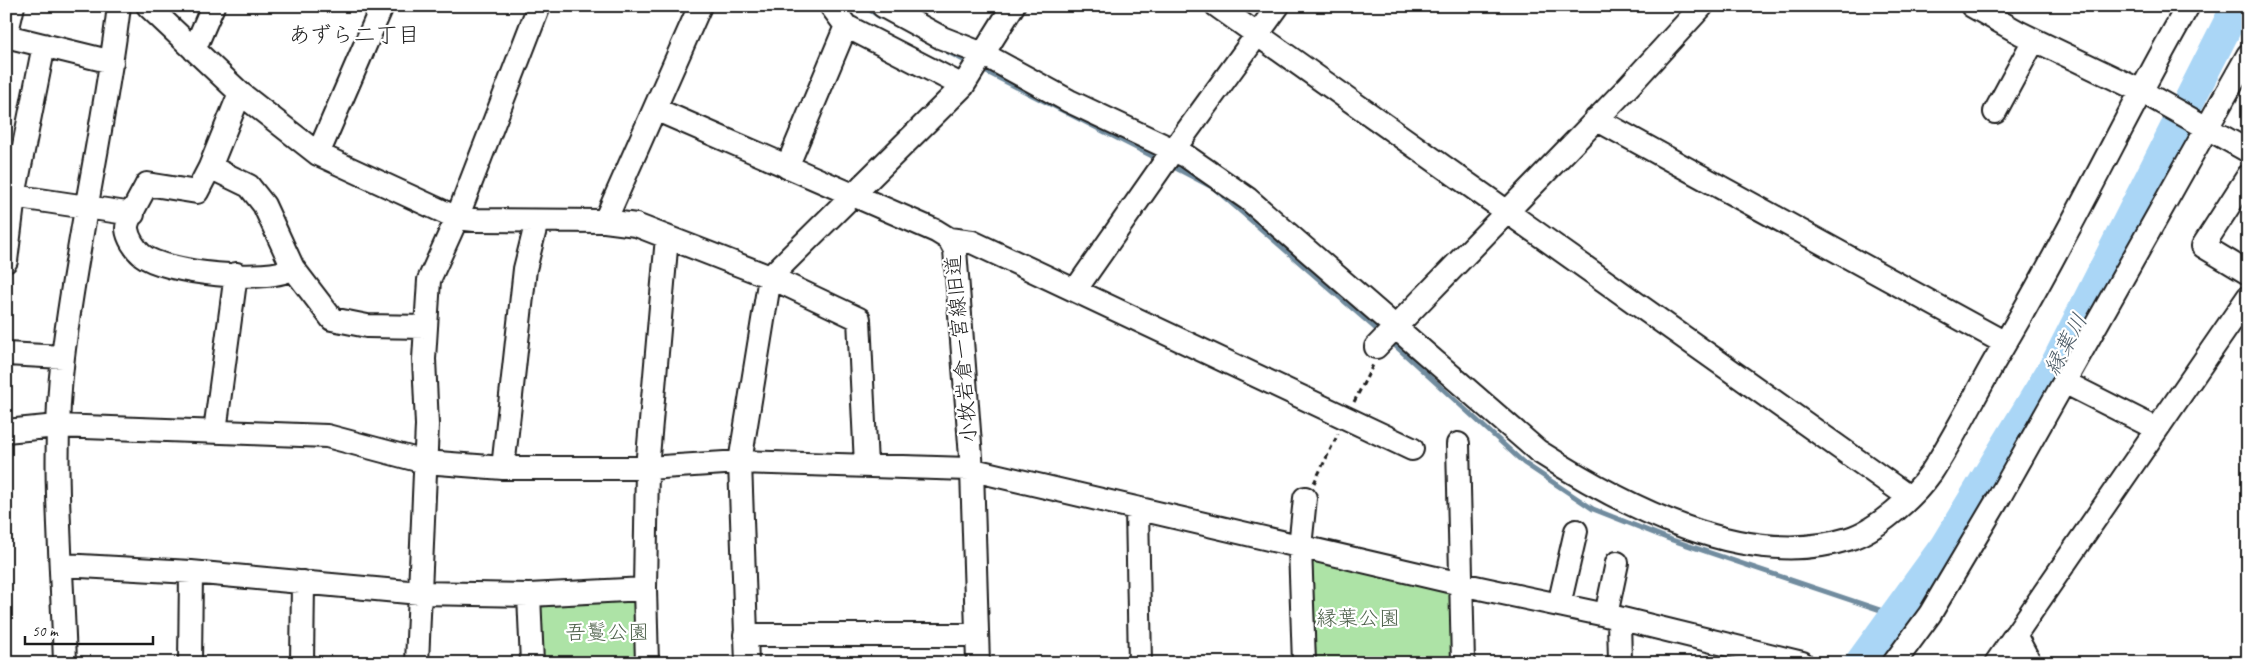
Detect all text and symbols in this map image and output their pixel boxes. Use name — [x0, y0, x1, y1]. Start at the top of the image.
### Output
district label: あずら二丁目 — [288, 21, 420, 49]
street label: 小牧岩倉一宮線旧道 — [940, 254, 982, 444]
water label: 縁葉川 — [2038, 309, 2094, 380]
park label: 縁葉公園 — [1316, 605, 1400, 631]
scale bar — [25, 614, 152, 646]
park label: 吾鬘公園 — [565, 619, 649, 645]
text: 50 m — [32, 622, 59, 641]

